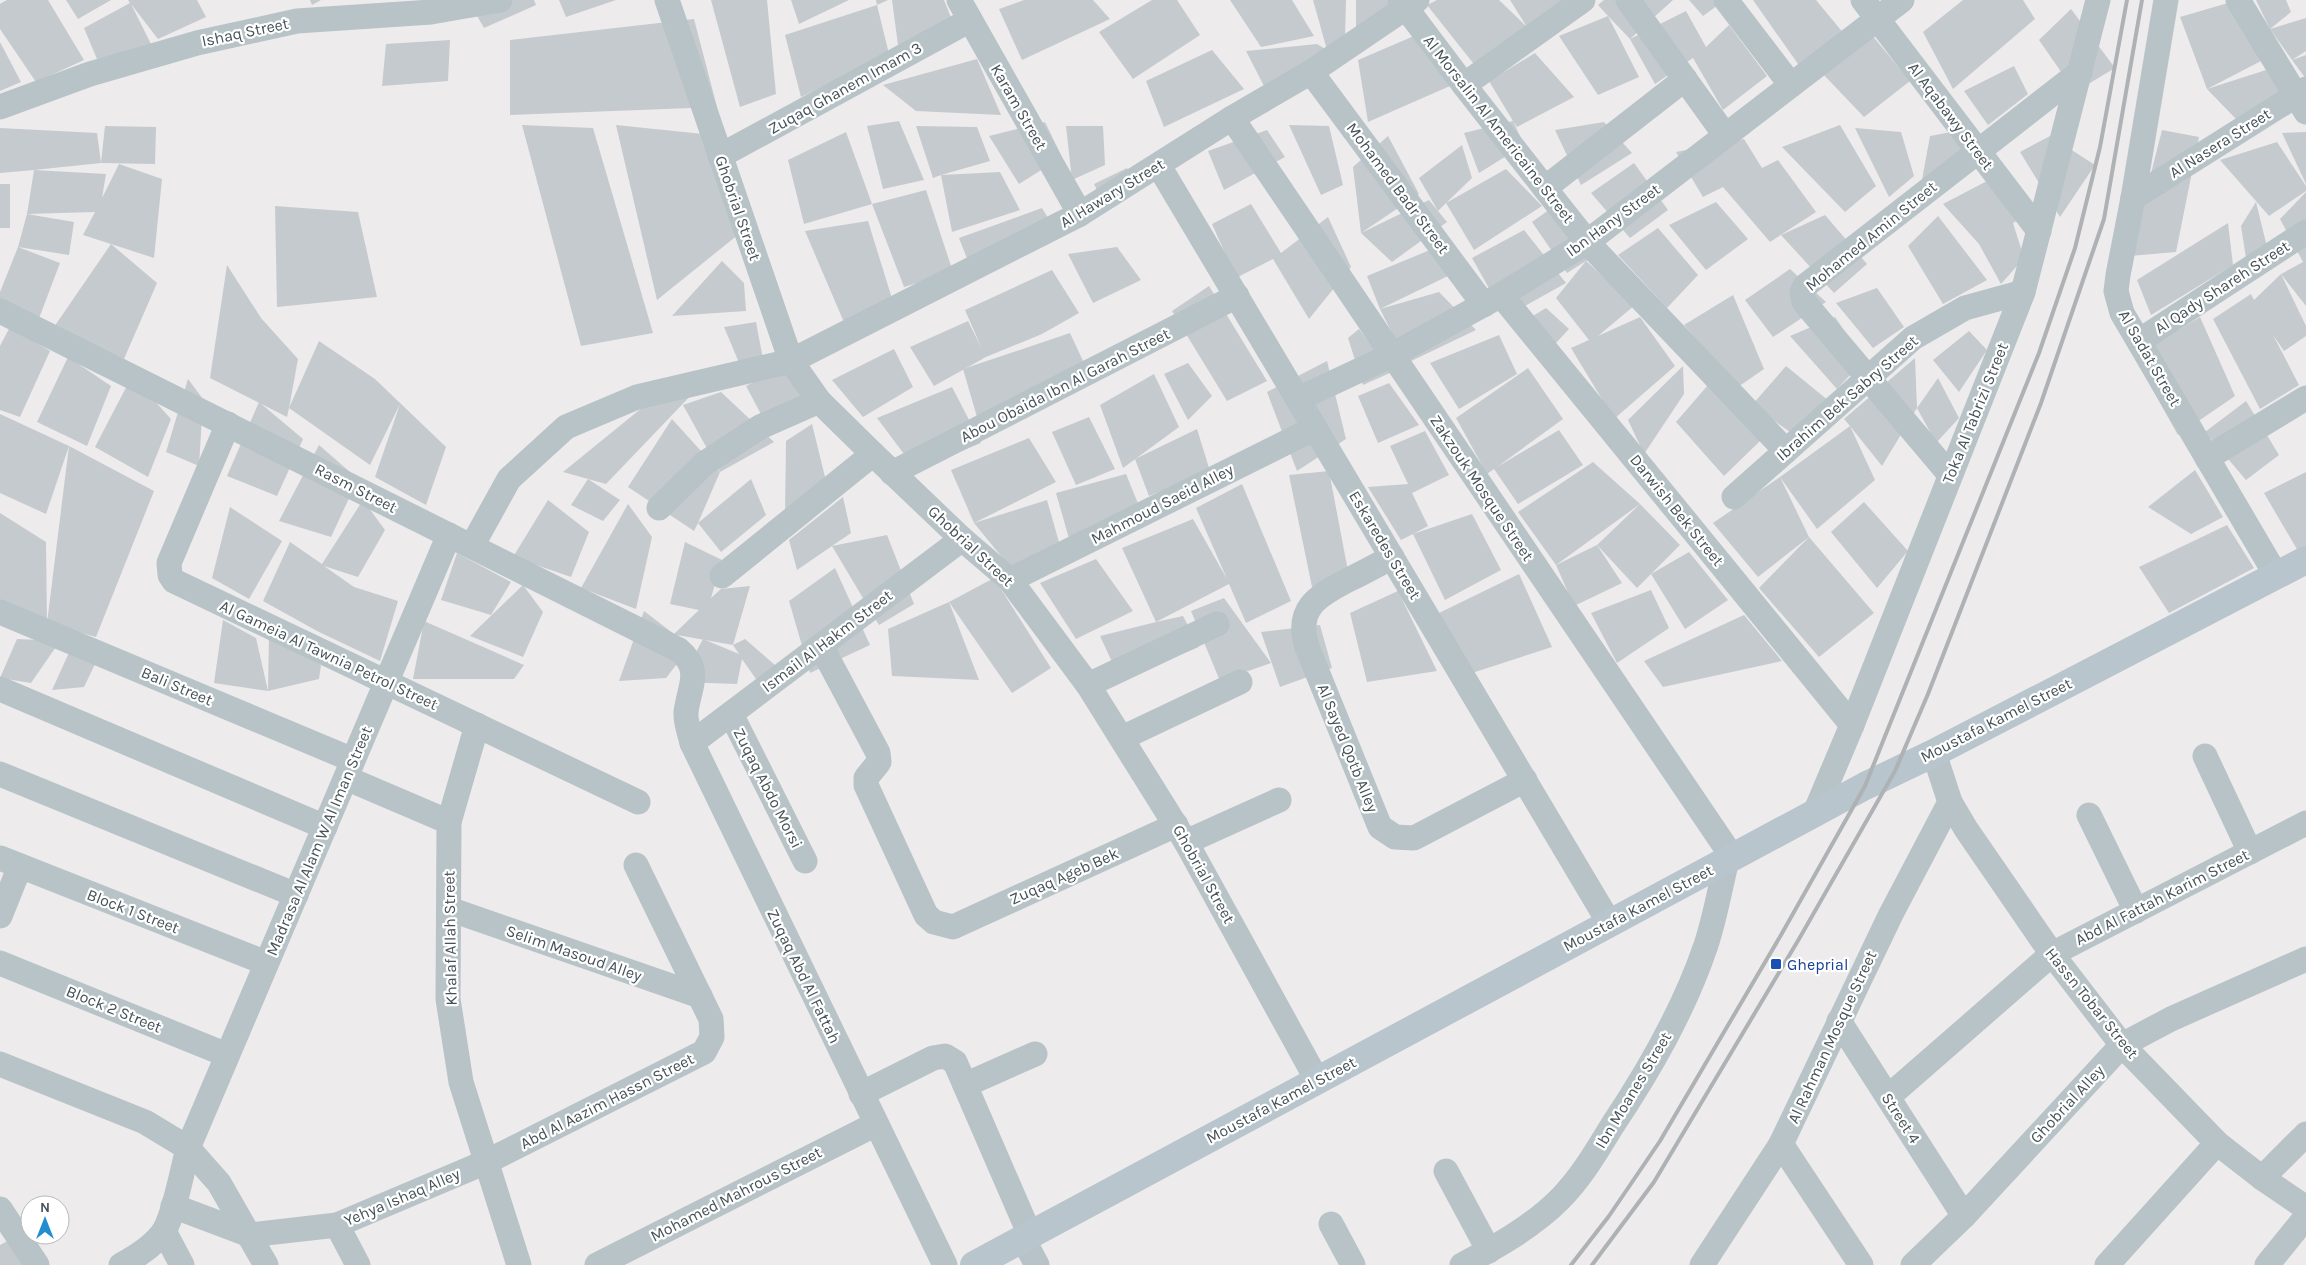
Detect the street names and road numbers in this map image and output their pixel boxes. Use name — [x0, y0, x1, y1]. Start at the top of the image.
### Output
street label: Ishaq Street — [200, 14, 290, 50]
street label: Al Morsalin Al Americaine Street — [1420, 31, 1578, 227]
street label: Zuqaq Ghanem Imam 3 — [765, 38, 925, 138]
street label: Al Aqabawy Street — [1904, 58, 1998, 174]
street label: Karam Street — [987, 61, 1051, 153]
street label: Al Nasera Street — [2166, 104, 2274, 182]
street label: Mohamed Badr Street — [1343, 119, 1453, 257]
street label: Ghobrial Street — [711, 153, 765, 263]
street label: Al Hawary Street — [1056, 154, 1168, 232]
street label: Mohamed Amin Street — [1801, 177, 1941, 295]
street label: Ibn Hany Street — [1562, 179, 1664, 261]
street label: Al Qady Shareh Street — [2151, 236, 2293, 338]
street label: Al Sadat Street — [2115, 306, 2185, 410]
street label: Abou Obaida Ibn Al Garah Street — [957, 324, 1173, 446]
street label: Ibrahim Bek Sabry Street — [1772, 331, 1922, 465]
street label: Toka Al Tabrizi Street — [1938, 340, 2012, 486]
street label: Zakzouk Mosque Street — [1426, 411, 1538, 565]
street label: Darwish Bek Street — [1626, 450, 1728, 570]
street label: Rasm Street — [312, 459, 400, 517]
street label: Mahmoud Saeid Alley — [1088, 460, 1237, 548]
street label: Eskaredes Street — [1345, 487, 1425, 603]
street label: Ghobrial Street — [924, 502, 1018, 590]
street label: Ismail Al Hakm Street — [758, 586, 896, 696]
street label: Al Gameia Al Tawnia Petrol Street — [217, 596, 441, 714]
street label: Bali Street — [138, 662, 216, 710]
street label: Moustafa Kamel Street — [1917, 674, 2075, 766]
street label: Al Sayed Qotb Alley — [1313, 681, 1383, 816]
street label: Madrasa Al Alam W Al Iman Street — [262, 723, 376, 959]
street label: Zuqaq Abdo Morsi — [729, 725, 807, 851]
street label: Ghobrial Street — [1169, 821, 1239, 927]
street label: Zuqaq Ageb Bek — [1007, 843, 1121, 909]
street label: Abd Al Fattah Karim Street — [2072, 845, 2252, 949]
street label: Moustafa Kamel Street — [1560, 860, 1716, 956]
street label: Khalaf Allah Street — [439, 870, 461, 1006]
street label: Block 1 Street — [84, 885, 182, 937]
street label: Zuqaq Abd Al Fattah — [763, 906, 845, 1046]
street label: Selim Masoud Alley — [504, 921, 645, 985]
street label: Hassn Tobar Street — [2041, 944, 2143, 1062]
street label: Al Rahman Mosque Street — [1784, 947, 1880, 1127]
street label: Block 2 Street — [64, 981, 164, 1037]
street label: Ibn Moanes Street — [1591, 1028, 1675, 1152]
street label: Abd Al Aazim Hassn Street — [517, 1049, 697, 1153]
street label: Moustafa Kamel Street — [1203, 1052, 1359, 1148]
street label: Ghobrial Alley — [2026, 1061, 2108, 1147]
street label: Street 4 — [1878, 1089, 1924, 1147]
street label: Mohamed Mahrous Street — [647, 1142, 825, 1246]
street label: Yehya Ishaq Alley — [341, 1164, 463, 1230]

